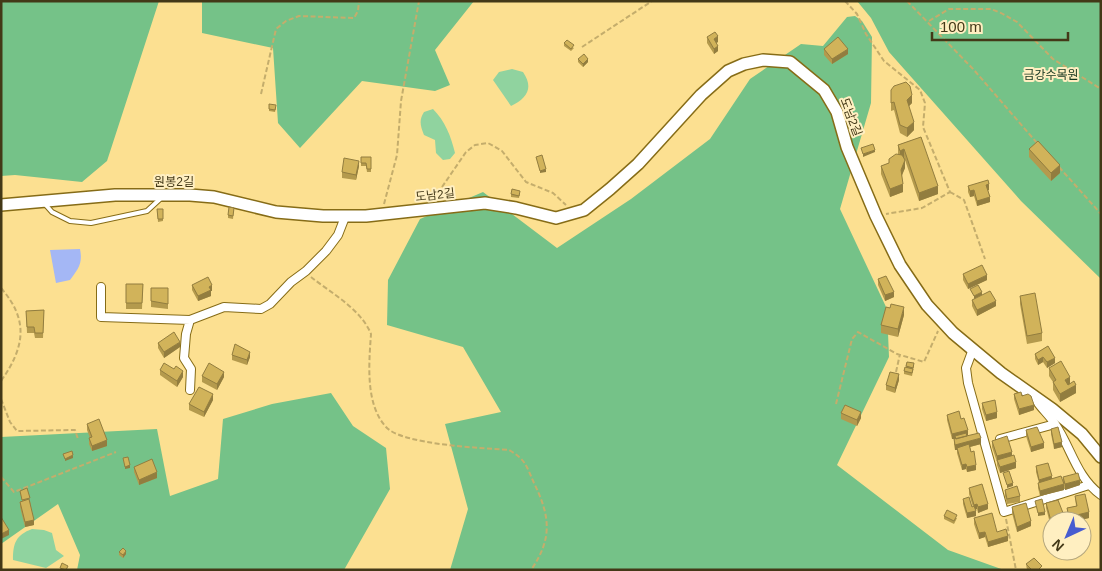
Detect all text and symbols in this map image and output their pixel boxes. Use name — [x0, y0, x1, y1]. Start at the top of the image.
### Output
scale bar — [932, 10, 1068, 42]
text: 100 m — [940, 18, 982, 35]
park label: 금강수목원 — [1023, 68, 1079, 82]
street label: 도남2길 — [837, 96, 865, 138]
street label: 원봉2길 — [154, 175, 194, 189]
street label: 도남2길 — [414, 186, 456, 204]
north arrow — [1042, 511, 1092, 561]
text: N — [1049, 536, 1067, 555]

